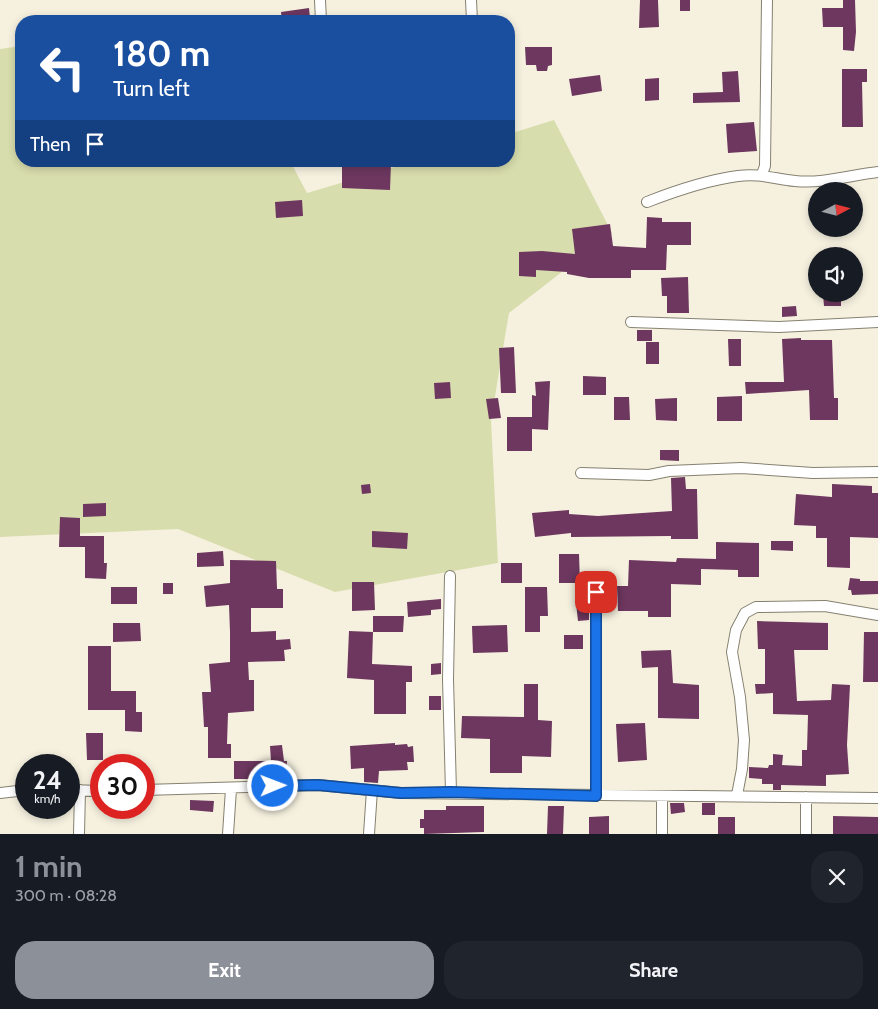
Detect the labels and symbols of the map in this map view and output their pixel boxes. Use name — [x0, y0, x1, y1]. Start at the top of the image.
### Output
north arrow — [808, 182, 862, 238]
pin — [575, 571, 617, 613]
speed limit sign: 30 — [90, 754, 155, 819]
position arrow — [246, 759, 298, 811]

